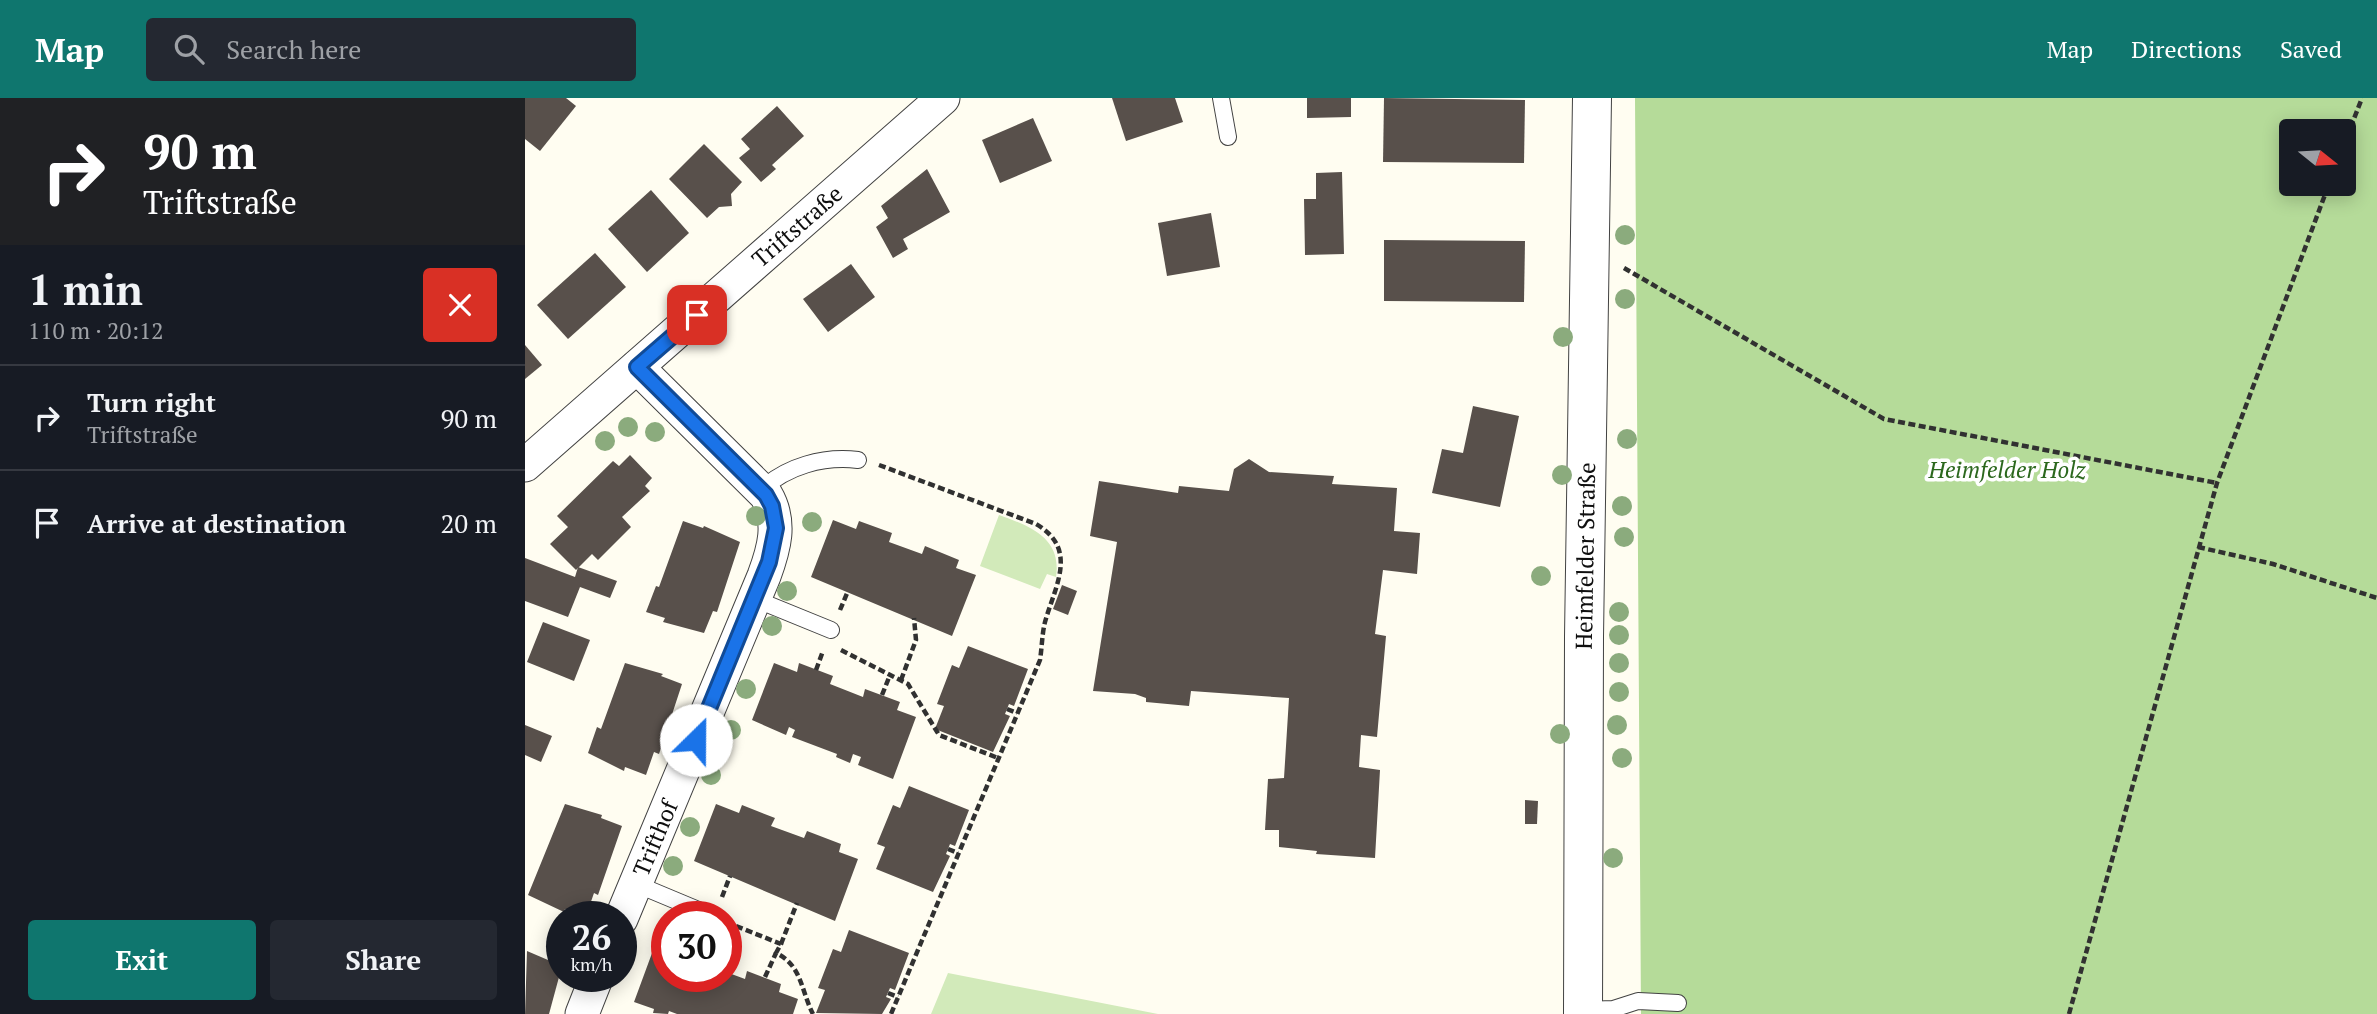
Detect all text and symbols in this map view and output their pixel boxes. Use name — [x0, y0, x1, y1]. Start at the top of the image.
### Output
search box — [146, 18, 636, 81]
text: Map — [35, 28, 104, 71]
icon: search — [170, 30, 208, 68]
text: Search here — [226, 32, 361, 66]
text: Map — [2047, 33, 2093, 65]
text: Directions — [2131, 33, 2242, 65]
text: Saved — [2280, 33, 2342, 65]
text: 90 m — [143, 118, 257, 183]
north arrow — [2279, 119, 2355, 196]
map controls — [2279, 119, 2356, 196]
icon: right — [28, 126, 119, 217]
street label: Triftstraße — [745, 178, 849, 274]
text: Triftstraße — [143, 181, 297, 223]
text: 1 min — [28, 261, 143, 317]
button: close — [423, 268, 497, 342]
pin — [667, 285, 727, 345]
icon: arrive — [678, 296, 716, 334]
text: 110 m · 20:12 — [28, 315, 163, 346]
text: Turn right — [87, 385, 216, 419]
icon: right — [28, 399, 66, 437]
text: 90 m — [441, 401, 497, 435]
text: Triftstraße — [87, 419, 198, 450]
park label: Heimfelder Holz — [1927, 454, 2087, 485]
street label: Heimfelder Straße — [1568, 462, 1602, 650]
icon: arrive — [28, 504, 66, 542]
text: Arrive at destination — [87, 506, 346, 540]
text: 20 m — [441, 506, 497, 540]
position arrow — [659, 703, 733, 777]
street label: Trifthof — [625, 793, 686, 881]
speed limit sign: 30 — [651, 901, 742, 992]
text: 26 — [572, 914, 611, 960]
button: Exit — [28, 920, 256, 1000]
button: Share — [270, 920, 497, 1000]
text: km/h — [571, 952, 612, 976]

